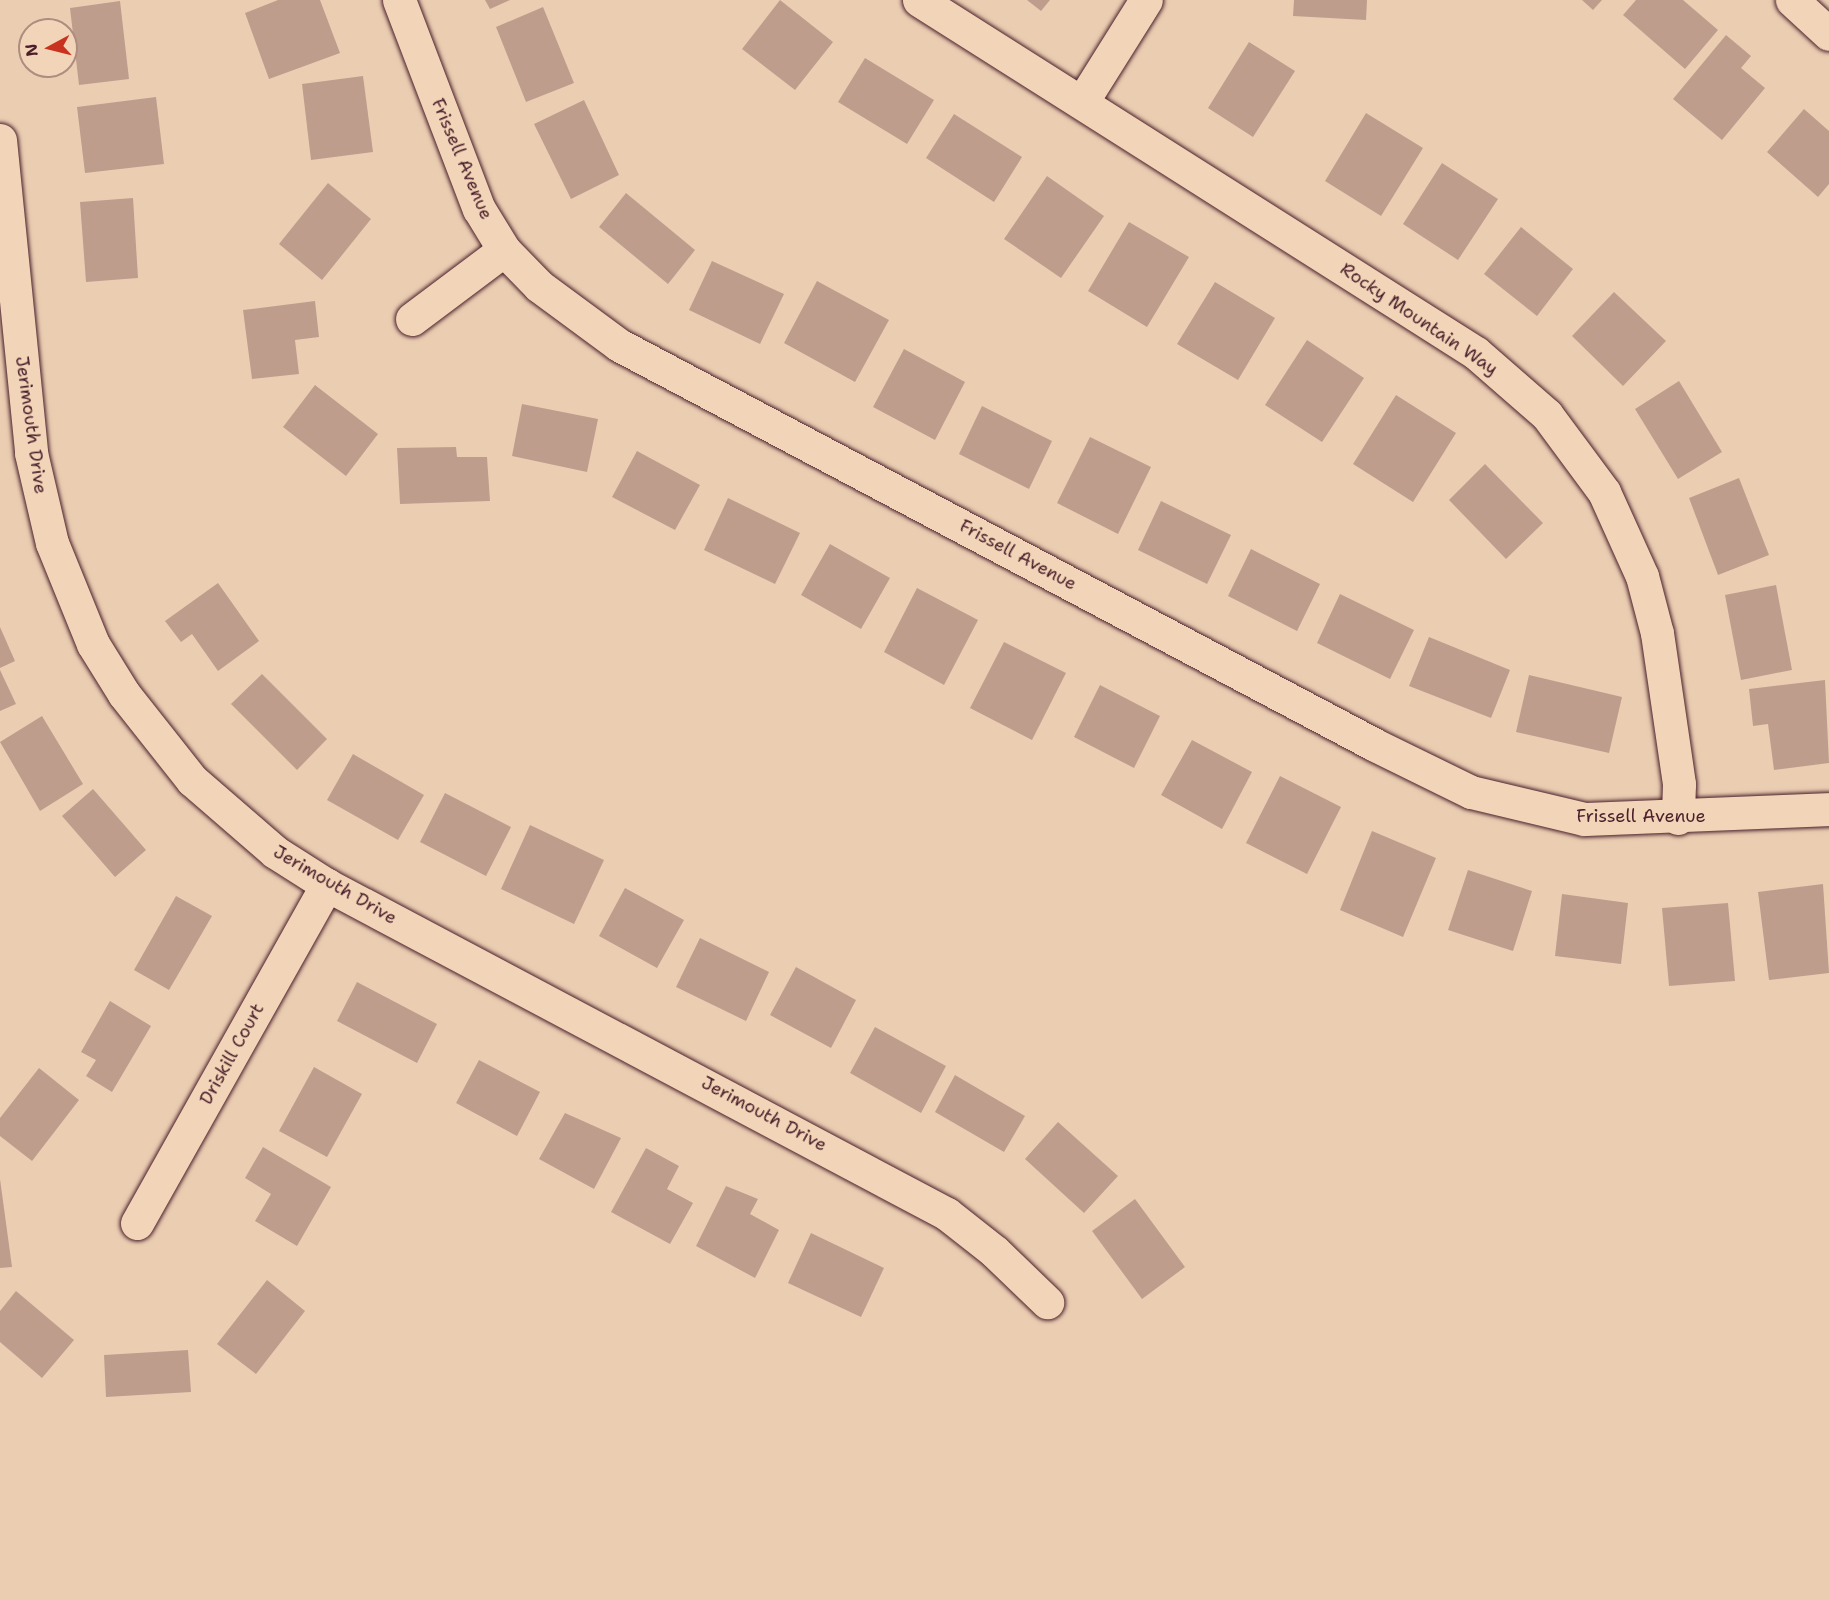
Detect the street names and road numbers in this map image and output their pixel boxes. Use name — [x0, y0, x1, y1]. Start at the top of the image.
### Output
street label: Frissell Avenue — [427, 95, 497, 223]
street label: Rocky Mountain Way — [1336, 258, 1502, 380]
street label: Jerimouth Drive — [11, 355, 51, 495]
street label: Frissell Avenue — [956, 515, 1080, 595]
street label: Frissell Avenue — [1576, 805, 1706, 827]
street label: Jerimouth Drive — [269, 841, 401, 929]
street label: Driskill Court — [195, 1000, 269, 1108]
street label: Jerimouth Drive — [698, 1072, 830, 1156]

